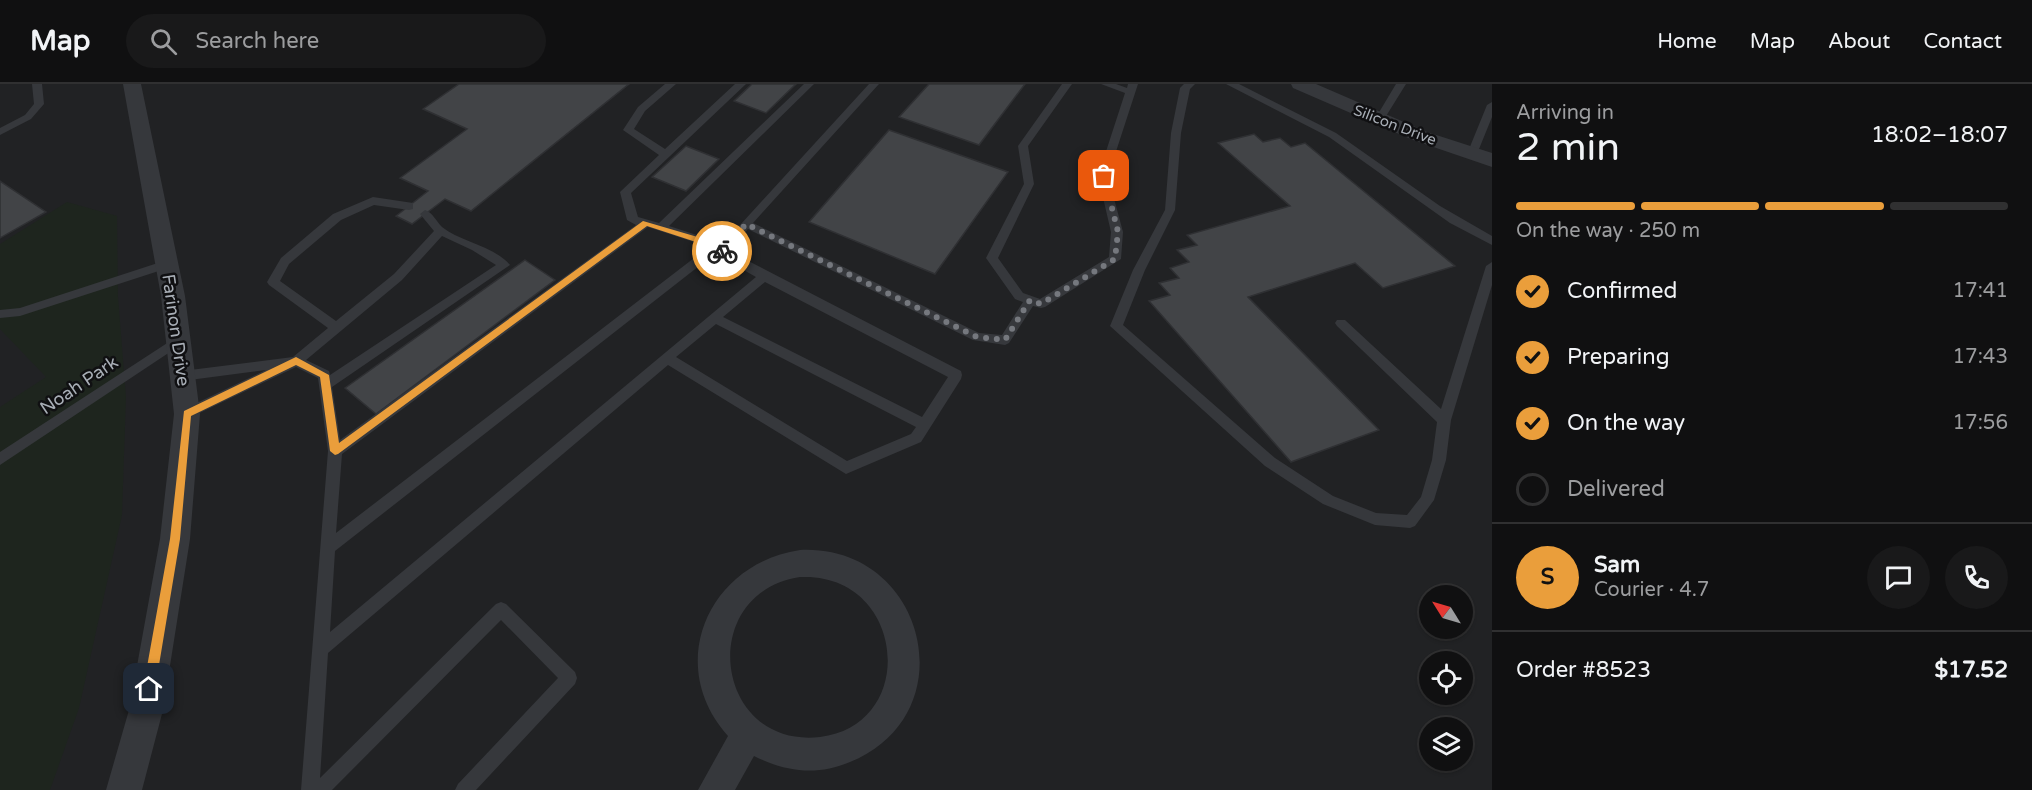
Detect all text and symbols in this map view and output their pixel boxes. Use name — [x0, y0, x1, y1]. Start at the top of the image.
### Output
search box — [126, 14, 546, 68]
text: Map — [30, 24, 90, 58]
icon: search — [147, 25, 180, 58]
text: Search here — [195, 28, 319, 54]
text: Home — [1657, 29, 1717, 54]
text: Map — [1750, 29, 1795, 54]
text: About — [1828, 29, 1890, 54]
text: Contact — [1923, 29, 2002, 54]
street label: Silicon Drive — [1351, 101, 1439, 149]
text: Arriving in — [1516, 101, 1614, 125]
text: 18:02–18:07 — [1871, 122, 2008, 148]
text: 2 min — [1516, 124, 1620, 171]
pin — [1078, 150, 1129, 201]
icon: bag — [1087, 159, 1120, 192]
text: On the way · 250 m — [1516, 219, 1700, 243]
courier — [692, 221, 752, 281]
icon: bike — [706, 235, 739, 268]
street label: Farinon Drive — [157, 273, 195, 387]
icon: check — [1516, 275, 1549, 308]
text: Confirmed — [1567, 278, 1677, 304]
text: 17:41 — [1953, 279, 2008, 303]
icon: check — [1516, 341, 1549, 374]
text: Preparing — [1567, 344, 1670, 370]
text: 17:43 — [1953, 345, 2008, 369]
street label: Noah Park — [36, 351, 122, 419]
icon: check — [1516, 407, 1549, 440]
text: On the way — [1567, 410, 1685, 436]
text: 17:56 — [1953, 411, 2008, 435]
text: Delivered — [1567, 476, 1665, 502]
button: chat — [1867, 546, 1930, 609]
button: phone — [1945, 546, 2008, 609]
text: Sam — [1594, 552, 1640, 578]
text: S — [1541, 564, 1554, 590]
text: Courier · 4.7 — [1594, 578, 1709, 602]
north arrow — [1419, 585, 1473, 639]
map controls — [1419, 585, 1473, 771]
button: locate — [1419, 651, 1473, 705]
text: Order #8523 — [1516, 657, 1651, 683]
text: $17.52 — [1935, 657, 2008, 683]
pin — [123, 663, 174, 714]
icon: home — [132, 672, 165, 705]
button: layers — [1419, 717, 1473, 771]

